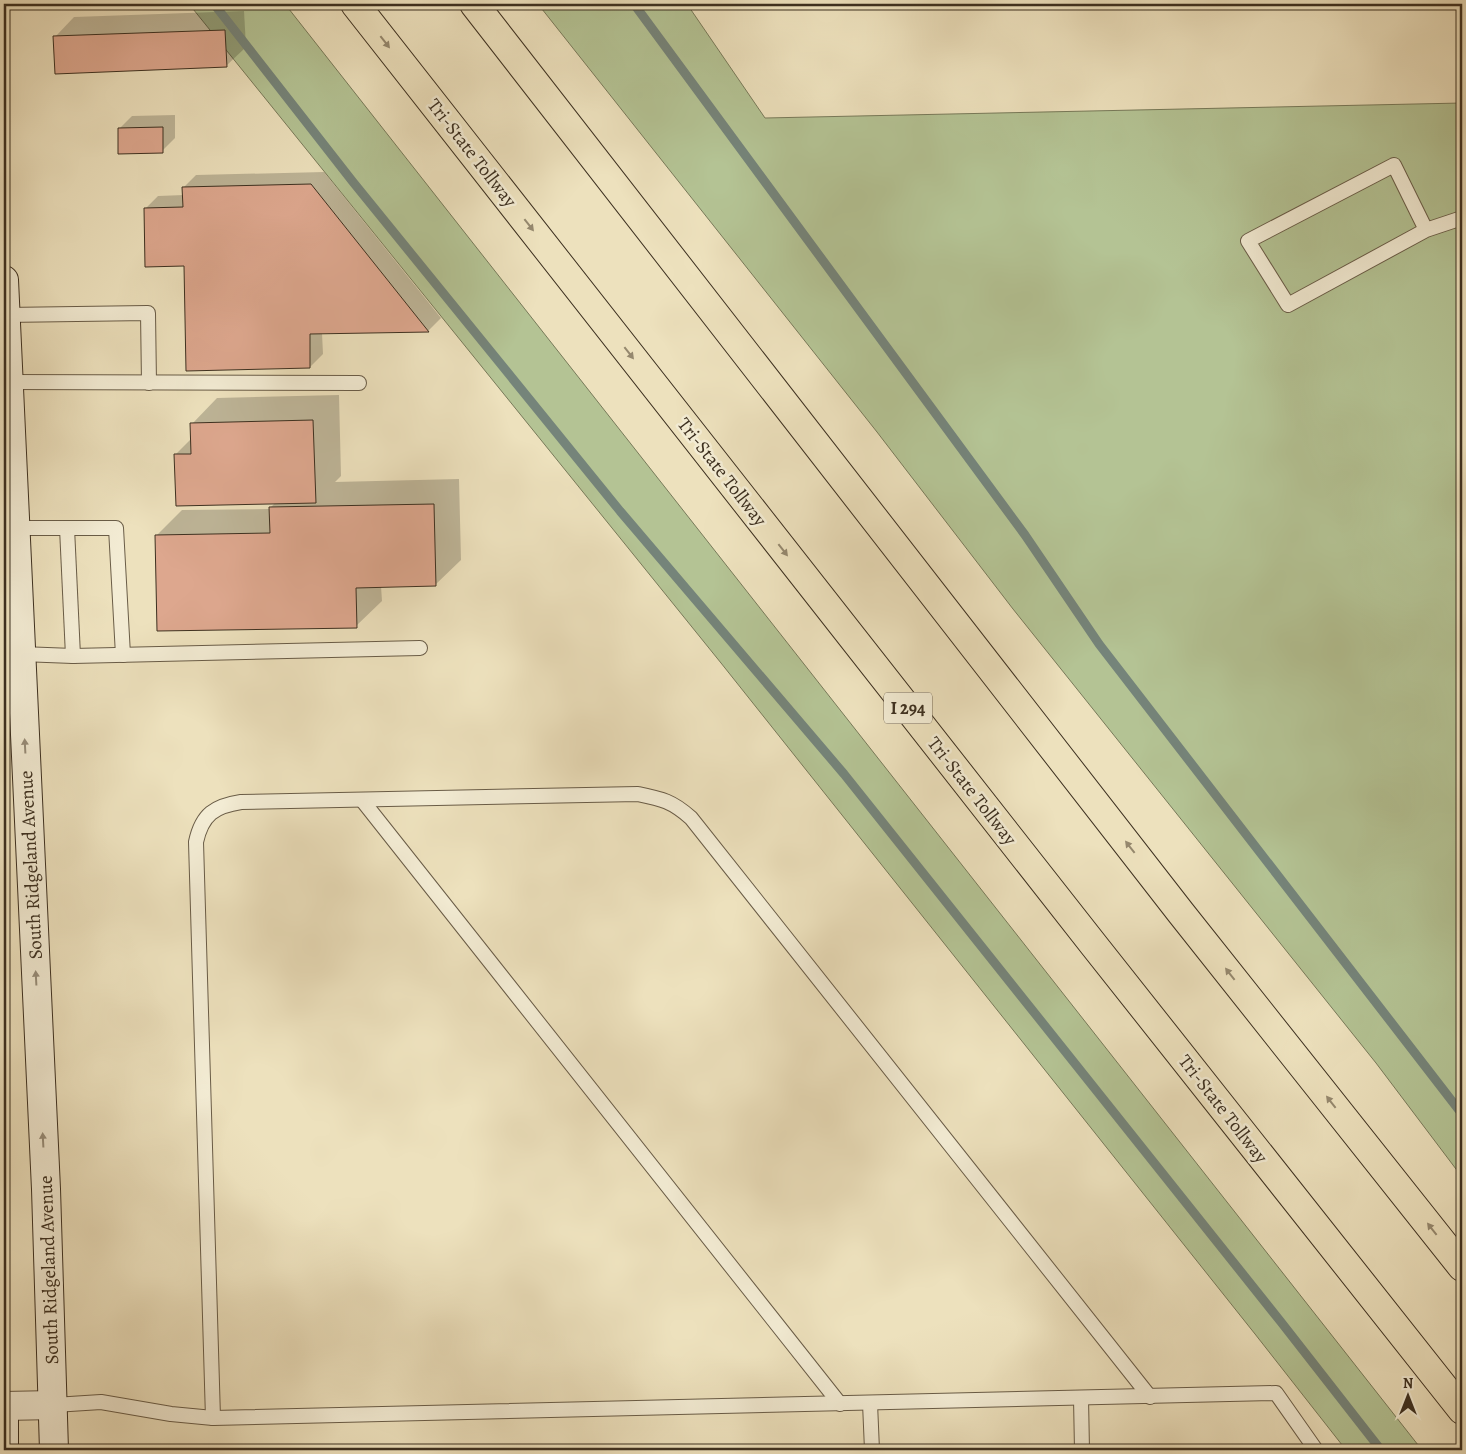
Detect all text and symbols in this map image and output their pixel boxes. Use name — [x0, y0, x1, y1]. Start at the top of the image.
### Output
one-way arrow — [380, 35, 391, 48]
street label: Tri-State Tollway — [421, 93, 523, 213]
one-way arrow — [523, 218, 534, 231]
one-way arrow — [624, 346, 635, 359]
street label: Tri-State Tollway — [671, 412, 773, 532]
one-way arrow — [778, 543, 789, 556]
road number: I 294 — [884, 692, 932, 724]
street label: Tri-State Tollway — [921, 731, 1023, 851]
one-way arrow — [21, 737, 29, 753]
street label: South Ridgeland Avenue — [13, 770, 49, 960]
one-way arrow — [1124, 840, 1135, 853]
one-way arrow — [1225, 968, 1235, 981]
one-way arrow — [32, 970, 40, 986]
street label: Tri-State Tollway — [1172, 1049, 1274, 1169]
one-way arrow — [1326, 1095, 1336, 1109]
one-way arrow — [39, 1132, 47, 1148]
street label: South Ridgeland Avenue — [33, 1175, 65, 1365]
one-way arrow — [1427, 1222, 1437, 1236]
north arrow — [1384, 1372, 1434, 1422]
text: N — [1403, 1374, 1413, 1393]

